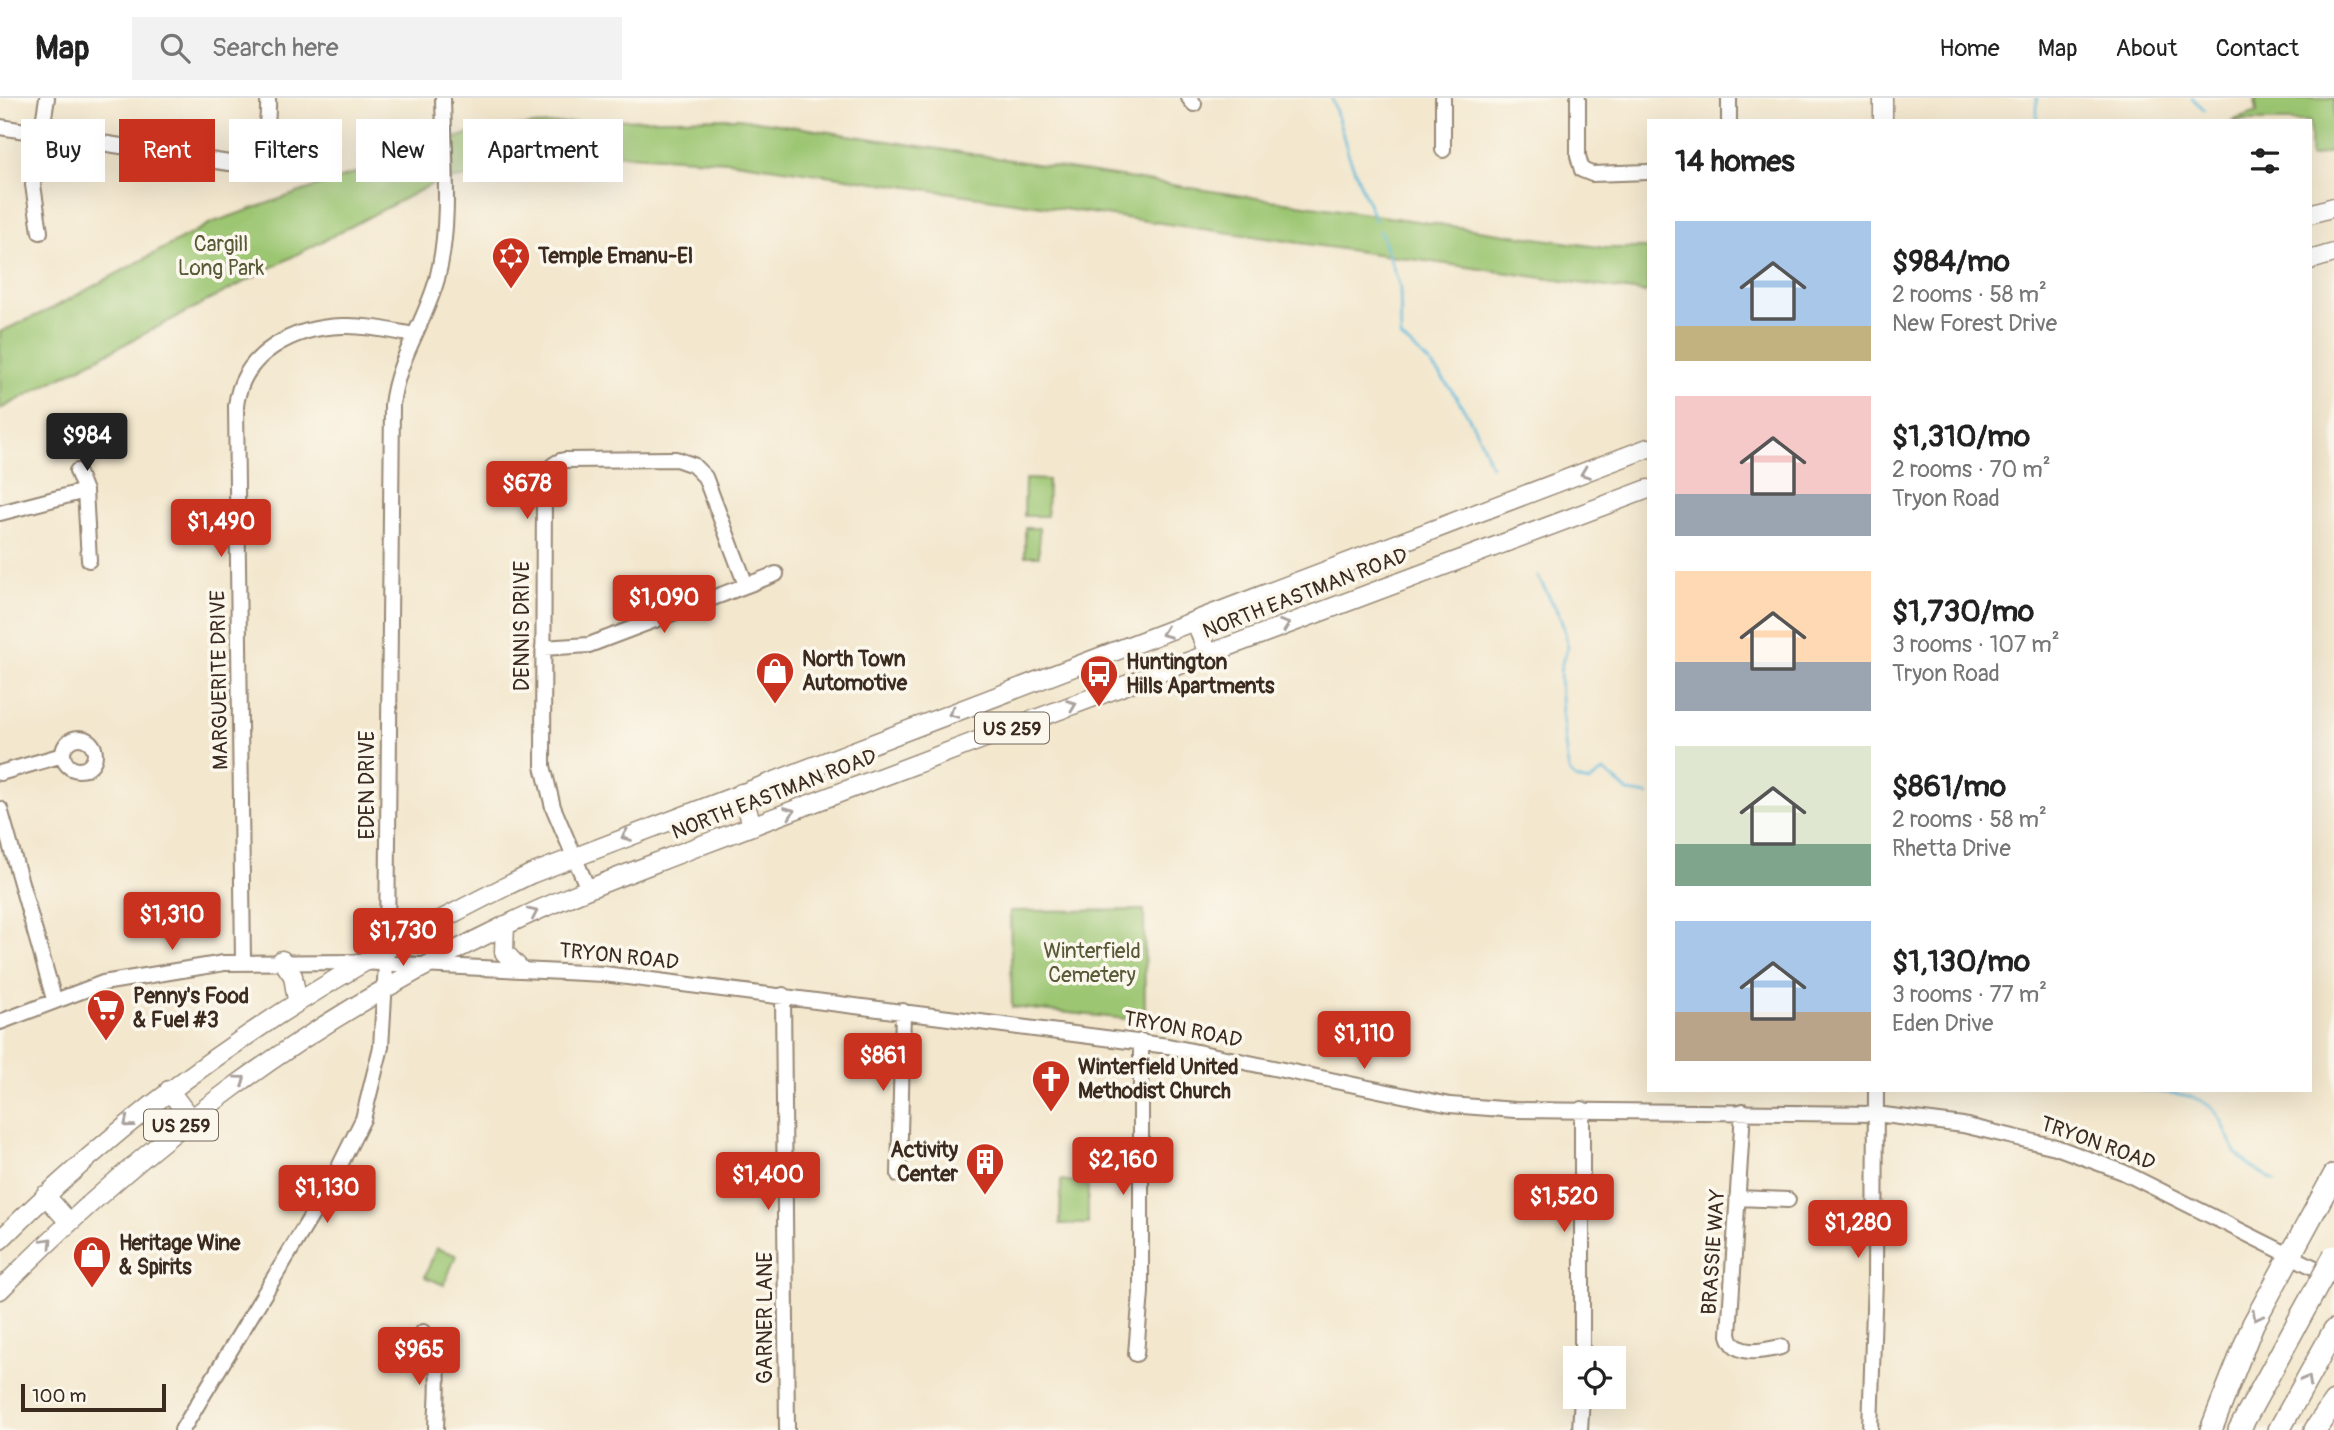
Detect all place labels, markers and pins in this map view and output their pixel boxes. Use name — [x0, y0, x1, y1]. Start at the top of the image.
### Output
synagogue icon: Temple Emanu-El — [490, 235, 532, 290]
place label: Temple Emanu-El — [537, 243, 693, 270]
pin: $984 — [46, 414, 128, 473]
pin: $678 — [486, 462, 568, 521]
pin: $1,490 — [164, 500, 278, 559]
pin: $1,090 — [607, 575, 721, 635]
place label: North Town Automotive — [802, 646, 908, 697]
place label: Huntington Hills Apartments — [1126, 649, 1275, 700]
shop icon: North Town Automotive — [754, 650, 796, 705]
bus stop icon: Huntington Hills Apartments — [1078, 653, 1120, 708]
pin: $1,310 — [115, 892, 229, 952]
pin: $1,730 — [346, 908, 460, 968]
place label: Penny's Food & Fuel #3 — [133, 983, 249, 1034]
supermarket icon: Penny's Food & Fuel #3 — [85, 987, 127, 1042]
pin: $1,110 — [1307, 1012, 1421, 1071]
pin: $861 — [842, 1034, 924, 1093]
place label: Winterfield United Methodist Church — [1078, 1054, 1239, 1105]
church icon: Winterfield United Methodist Church — [1030, 1058, 1072, 1113]
place label: Activity Center — [890, 1137, 958, 1188]
pin: $2,160 — [1066, 1138, 1180, 1197]
building icon: Activity Center — [964, 1141, 1006, 1196]
pin: $1,400 — [711, 1152, 825, 1212]
pin: $1,130 — [270, 1166, 384, 1225]
pin: $1,520 — [1507, 1174, 1621, 1234]
pin: $1,280 — [1801, 1200, 1915, 1260]
place label: Heritage Wine & Spirits — [119, 1230, 241, 1281]
shop icon: Heritage Wine & Spirits — [71, 1234, 113, 1289]
pin: $965 — [378, 1328, 460, 1387]

